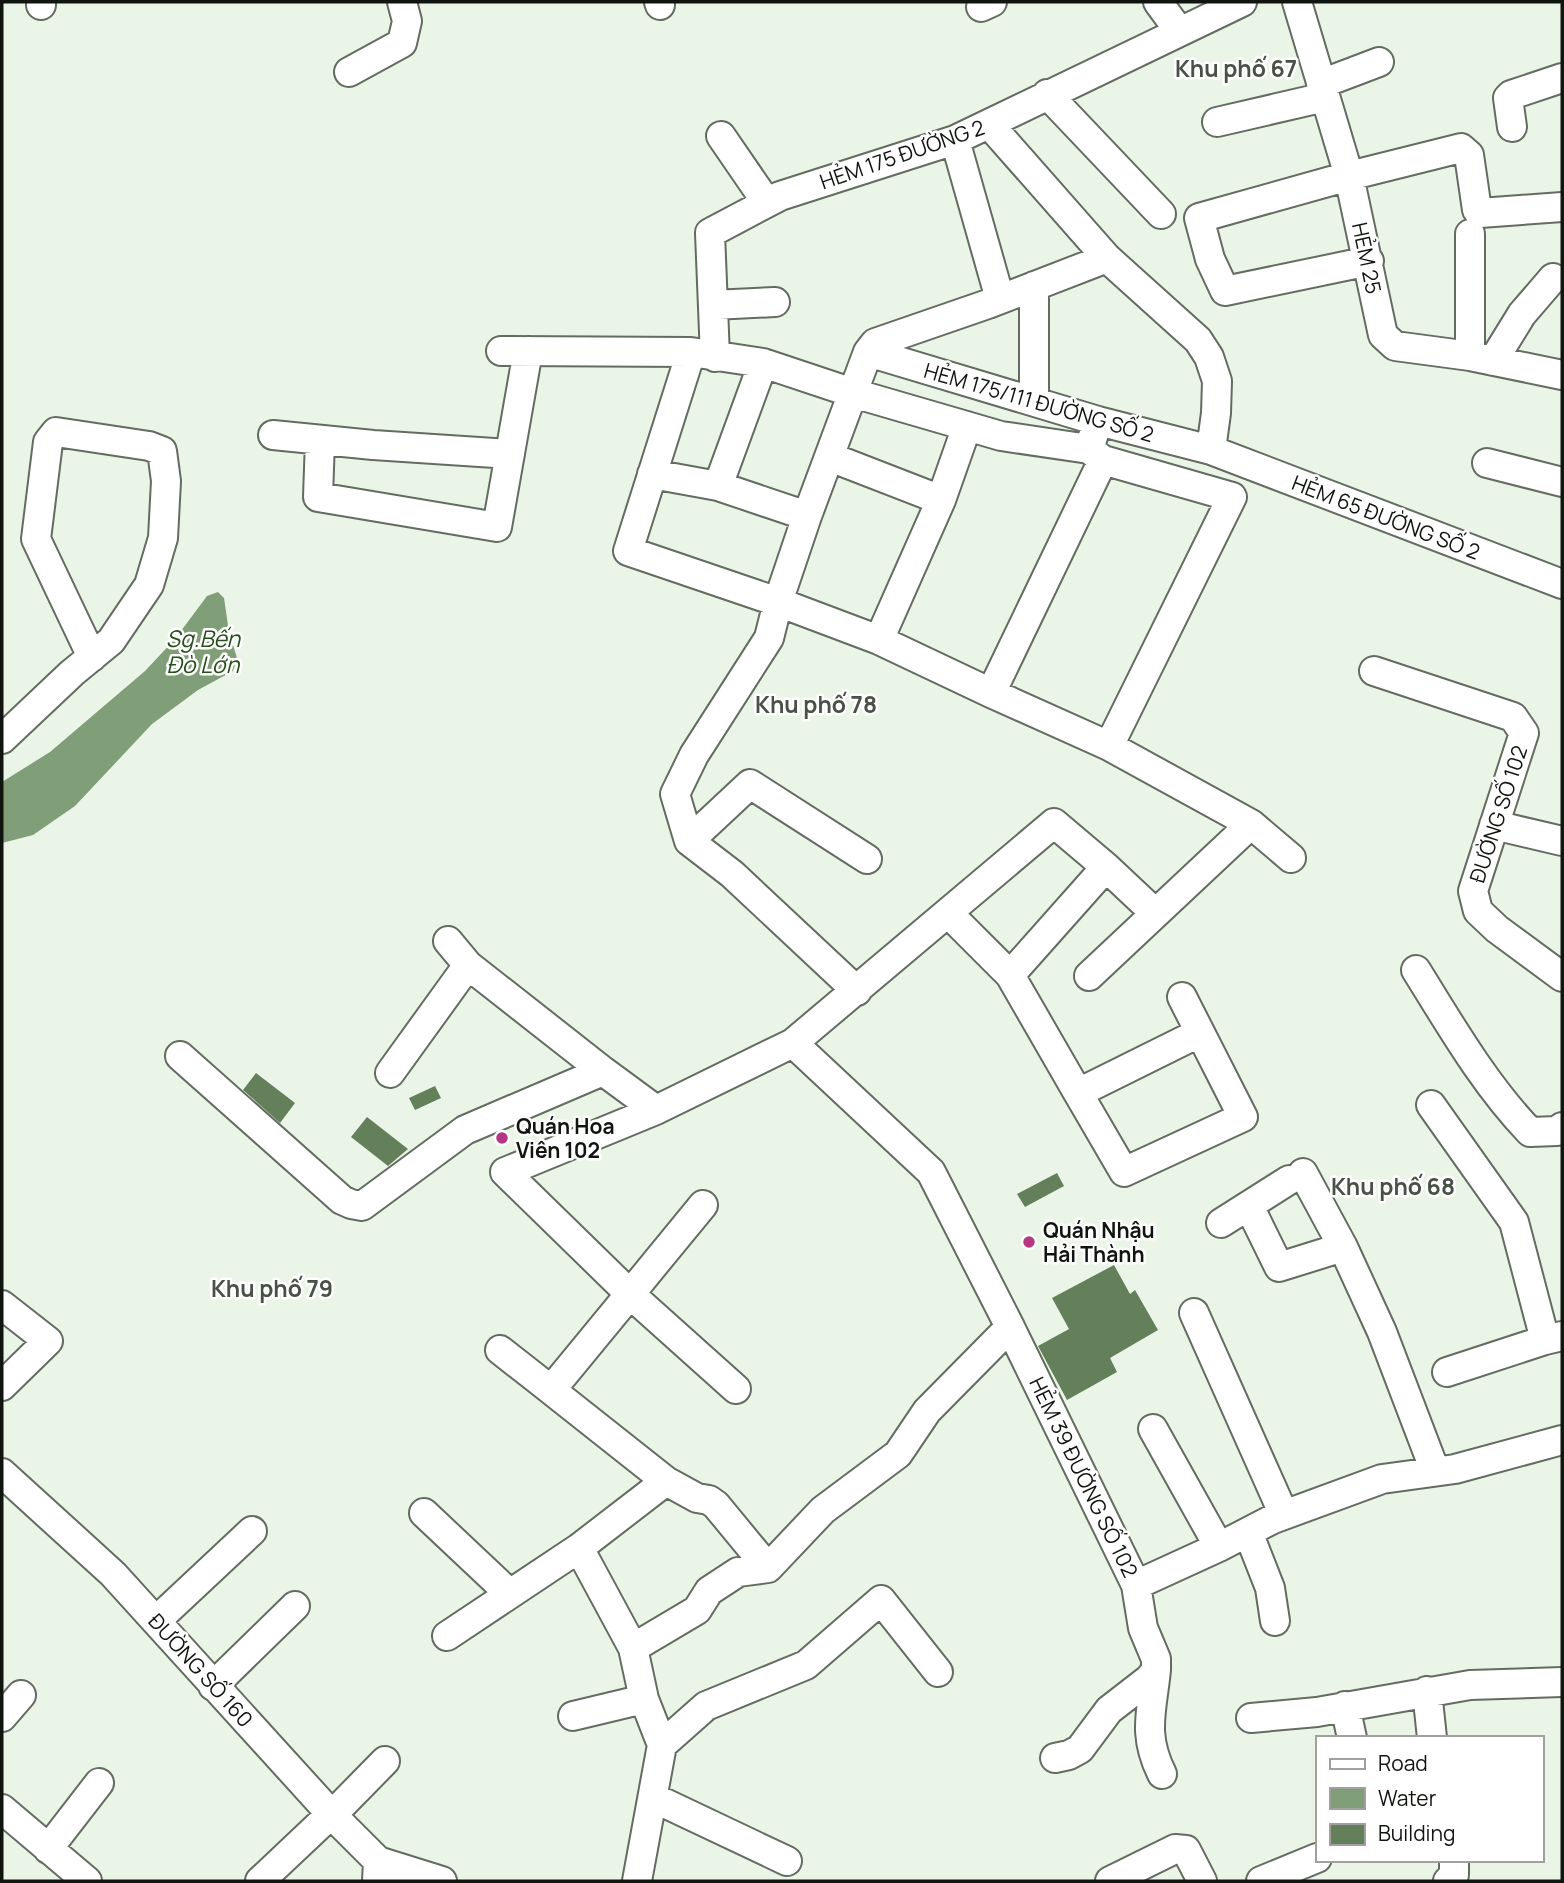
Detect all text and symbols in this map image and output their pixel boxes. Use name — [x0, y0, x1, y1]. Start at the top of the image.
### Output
district label: Khu phố 67 — [1175, 52, 1297, 84]
street label: HẺM 175 ĐƯỜNG 2 — [816, 113, 988, 195]
street label: HẺM 25 — [1346, 220, 1388, 296]
street label: HẺM 175/111 ĐƯỜNG SỐ 2 — [921, 354, 1158, 448]
street label: HẺM 65 ĐƯỜNG SỐ 2 — [1288, 466, 1485, 566]
water label: Sg.Bến Đò Lớn — [166, 622, 242, 680]
district label: Khu phố 78 — [755, 688, 877, 720]
street label: ĐƯỜNG SỐ 102 — [1461, 741, 1533, 886]
place label: Quán Hoa Viên 102 — [516, 1112, 615, 1164]
marker: Quán Hoa Viên 102 — [494, 1130, 510, 1146]
district label: Khu phố 68 — [1331, 1170, 1455, 1202]
place label: Quán Nhậu Hải Thành — [1043, 1216, 1155, 1268]
marker: Quán Nhậu Hải Thành — [1021, 1234, 1037, 1250]
district label: Khu phố 79 — [211, 1272, 333, 1304]
street label: HẺM 39 ĐƯỜNG SỐ 102 — [1023, 1371, 1147, 1582]
street label: ĐƯỜNG SỐ 160 — [143, 1606, 261, 1733]
legend — [1316, 1736, 1543, 1862]
text: Road — [1378, 1749, 1428, 1777]
text: Water — [1378, 1784, 1437, 1812]
text: Building — [1378, 1819, 1455, 1847]

